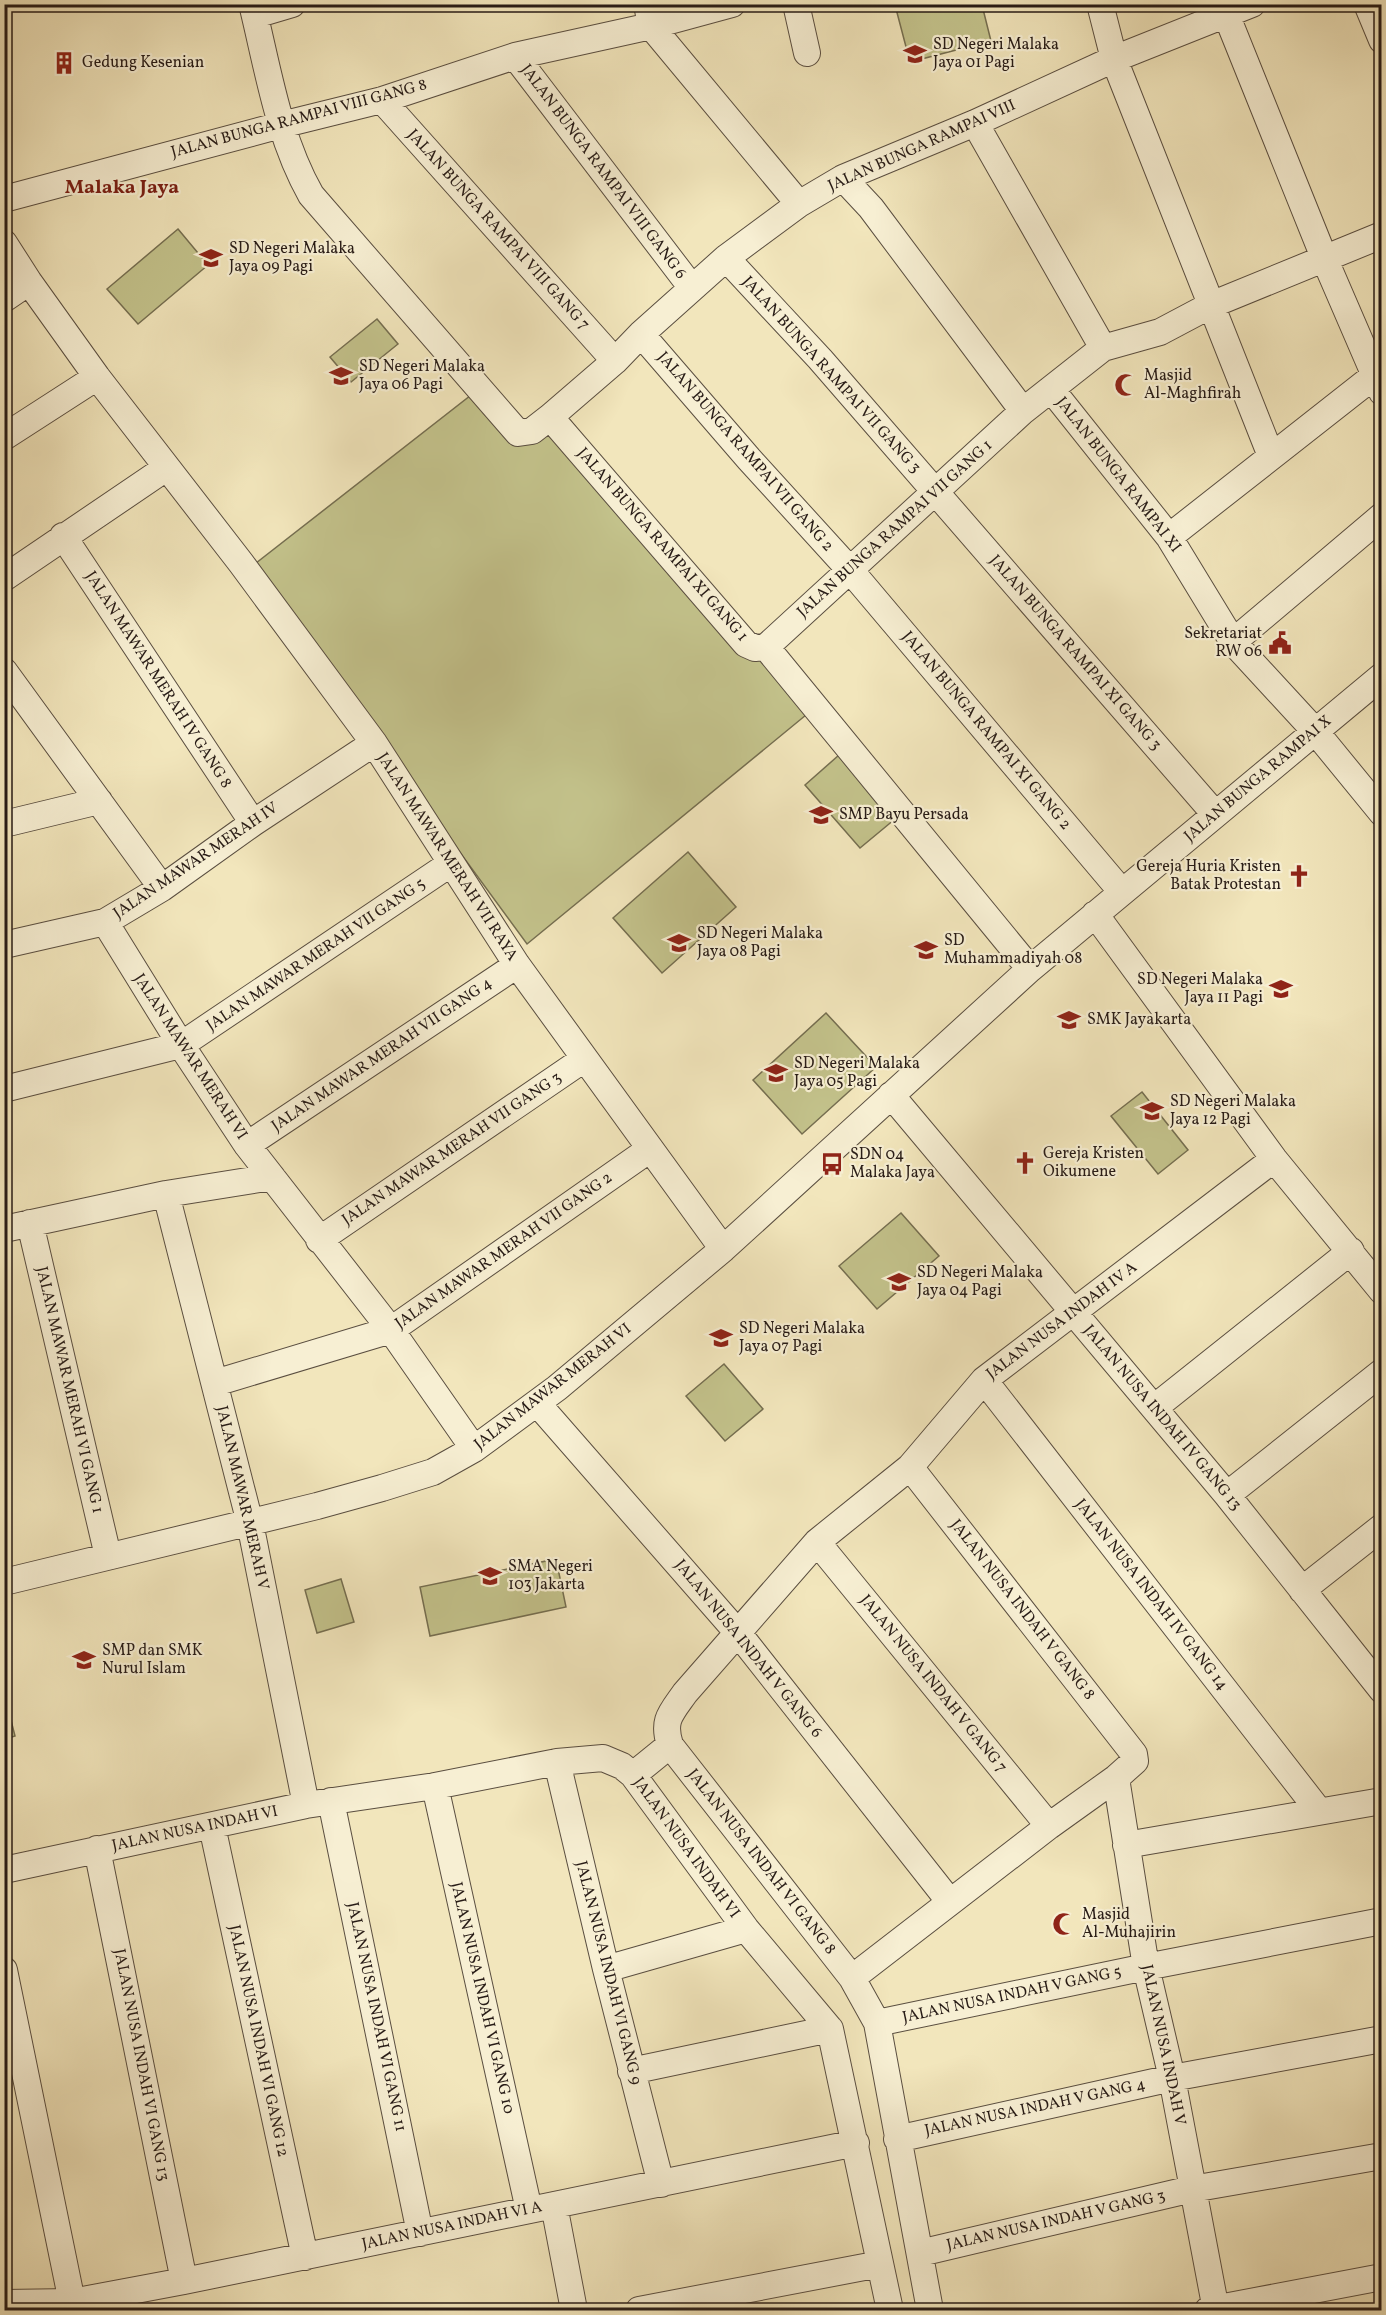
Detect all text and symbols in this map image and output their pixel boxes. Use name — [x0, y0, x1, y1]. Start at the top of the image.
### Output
place label: SD Negeri Malaka Jaya 01 Pagi — [933, 34, 1059, 74]
school or university icon: SD Negeri Malaka Jaya 01 Pagi — [902, 41, 928, 67]
building icon: Gedung Kesenian — [51, 50, 77, 76]
place label: Gedung Kesenian — [82, 52, 204, 74]
street label: JALAN BUNGA RAMPAI VIII GANG 6 — [515, 60, 691, 284]
street label: JALAN BUNGA RAMPAI VIII GANG 8 — [169, 74, 429, 164]
street label: JALAN BUNGA RAMPAI VIII — [825, 95, 1019, 197]
street label: JALAN BUNGA RAMPAI VIII GANG 7 — [402, 125, 595, 335]
district label: Malaka Jaya — [65, 174, 179, 202]
place label: SD Negeri Malaka Jaya 09 Pagi — [229, 238, 355, 278]
school or university icon: SD Negeri Malaka Jaya 09 Pagi — [198, 245, 224, 271]
street label: JALAN BUNGA RAMPAI VII GANG 3 — [736, 272, 926, 478]
street label: JALAN BUNGA RAMPAI VII GANG 2 — [652, 347, 838, 557]
place label: SD Negeri Malaka Jaya 06 Pagi — [359, 356, 485, 396]
school or university icon: SD Negeri Malaka Jaya 06 Pagi — [328, 363, 354, 389]
place label: Masjid Al-Maghfirah — [1144, 365, 1241, 405]
mosque icon: Masjid Al-Maghfirah — [1113, 372, 1139, 398]
street label: JALAN BUNGA RAMPAI XI — [1050, 392, 1186, 558]
street label: JALAN BUNGA RAMPAI VII GANG 1 — [792, 435, 998, 623]
street label: JALAN BUNGA RAMPAI XI GANG 1 — [571, 443, 753, 647]
street label: JALAN BUNGA RAMPAI XI GANG 3 — [984, 550, 1166, 756]
street label: JALAN MAWAR MERAH IV GANG 8 — [79, 567, 237, 793]
place label: Sekretariat RW 06 — [1184, 623, 1262, 663]
street label: JALAN BUNGA RAMPAI XI GANG 2 — [896, 627, 1076, 835]
public building icon: Sekretariat RW 06 — [1267, 630, 1293, 656]
street label: JALAN BUNGA RAMPAI X — [1179, 710, 1337, 847]
street label: JALAN MAWAR MERAH VII RAYA — [371, 749, 523, 965]
street label: JALAN MAWAR MERAH IV — [109, 797, 283, 925]
school or university icon: SMP Bayu Persada — [808, 802, 834, 828]
place label: SMP Bayu Persada — [839, 804, 969, 826]
place label: Gereja Huria Kristen Batak Protestan — [1136, 856, 1281, 896]
church icon: Gereja Huria Kristen Batak Protestan — [1286, 863, 1312, 889]
street label: JALAN MAWAR MERAH VII GANG 5 — [202, 873, 430, 1037]
place label: SD Negeri Malaka Jaya 08 Pagi — [697, 923, 823, 963]
school or university icon: SD Negeri Malaka Jaya 08 Pagi — [666, 930, 692, 956]
place label: SD Muhammadiyah 08 — [944, 930, 1082, 970]
school or university icon: SD Muhammadiyah 08 — [913, 937, 939, 963]
place label: SD Negeri Malaka Jaya 11 Pagi — [1137, 969, 1263, 1009]
street label: JALAN MAWAR MERAH VI — [128, 970, 252, 1144]
street label: JALAN MAWAR MERAH VII GANG 4 — [267, 973, 497, 1137]
school or university icon: SD Negeri Malaka Jaya 11 Pagi — [1268, 976, 1294, 1002]
school or university icon: SMK Jayakarta — [1056, 1007, 1082, 1033]
place label: SMK Jayakarta — [1087, 1009, 1191, 1031]
place label: SD Negeri Malaka Jaya 05 Pagi — [794, 1053, 920, 1093]
school or university icon: SD Negeri Malaka Jaya 05 Pagi — [763, 1060, 789, 1086]
street label: JALAN MAWAR MERAH VII GANG 3 — [338, 1067, 566, 1231]
place label: SD Negeri Malaka Jaya 12 Pagi — [1170, 1091, 1296, 1131]
school or university icon: SD Negeri Malaka Jaya 12 Pagi — [1139, 1098, 1165, 1124]
place label: Gereja Kristen Oikumene — [1043, 1143, 1144, 1183]
place label: SDN 04 Malaka Jaya — [850, 1144, 935, 1184]
church icon: Gereja Kristen Oikumene — [1012, 1150, 1038, 1176]
bus stop icon: SDN 04 Malaka Jaya — [819, 1151, 845, 1177]
street label: JALAN MAWAR MERAH VII GANG 2 — [391, 1167, 617, 1335]
street label: JALAN NUSA INDAH IV A — [982, 1257, 1142, 1385]
place label: SD Negeri Malaka Jaya 04 Pagi — [917, 1262, 1043, 1302]
street label: JALAN MAWAR MERAH VI GANG 1 — [30, 1264, 108, 1516]
school or university icon: SD Negeri Malaka Jaya 04 Pagi — [886, 1269, 912, 1295]
place label: SD Negeri Malaka Jaya 07 Pagi — [739, 1318, 865, 1358]
street label: JALAN MAWAR MERAH VI — [470, 1319, 636, 1455]
street label: JALAN NUSA INDAH IV GANG 13 — [1078, 1320, 1246, 1516]
school or university icon: SD Negeri Malaka Jaya 07 Pagi — [708, 1325, 734, 1351]
street label: JALAN MAWAR MERAH V — [210, 1404, 274, 1592]
street label: JALAN NUSA INDAH IV GANG 14 — [1069, 1495, 1233, 1695]
street label: JALAN NUSA INDAH V GANG 8 — [944, 1515, 1100, 1705]
street label: JALAN NUSA INDAH V GANG 6 — [669, 1555, 827, 1743]
place label: SMA Negeri 103 Jakarta — [508, 1556, 593, 1596]
school or university icon: SMA Negeri 103 Jakarta — [477, 1563, 503, 1589]
street label: JALAN NUSA INDAH V GANG 7 — [854, 1590, 1012, 1778]
place label: SMP dan SMK Nurul Islam — [102, 1640, 203, 1680]
school or university icon: SMP dan SMK Nurul Islam — [71, 1647, 97, 1673]
street label: JALAN NUSA INDAH VI GANG 8 — [682, 1765, 840, 1959]
street label: JALAN NUSA INDAH VI — [627, 1773, 745, 1923]
street label: JALAN NUSA INDAH VI — [110, 1801, 280, 1857]
street label: JALAN NUSA INDAH VI GANG 9 — [569, 1859, 647, 2087]
street label: JALAN NUSA INDAH VI GANG 10 — [445, 1880, 519, 2116]
street label: JALAN NUSA INDAH VI GANG 11 — [341, 1900, 411, 2134]
place label: Masjid Al-Muhajirin — [1082, 1904, 1176, 1944]
mosque icon: Masjid Al-Muhajirin — [1051, 1911, 1077, 1937]
street label: JALAN NUSA INDAH VI GANG 12 — [223, 1923, 293, 2159]
street label: JALAN NUSA INDAH VI GANG 13 — [108, 1947, 174, 2183]
street label: JALAN NUSA INDAH V GANG 5 — [900, 1961, 1124, 2029]
street label: JALAN NUSA INDAH V — [1135, 1963, 1191, 2127]
street label: JALAN NUSA INDAH V GANG 4 — [923, 2074, 1147, 2142]
street label: JALAN NUSA INDAH V GANG 3 — [944, 2185, 1168, 2257]
street label: JALAN NUSA INDAH VI A — [360, 2196, 544, 2256]

